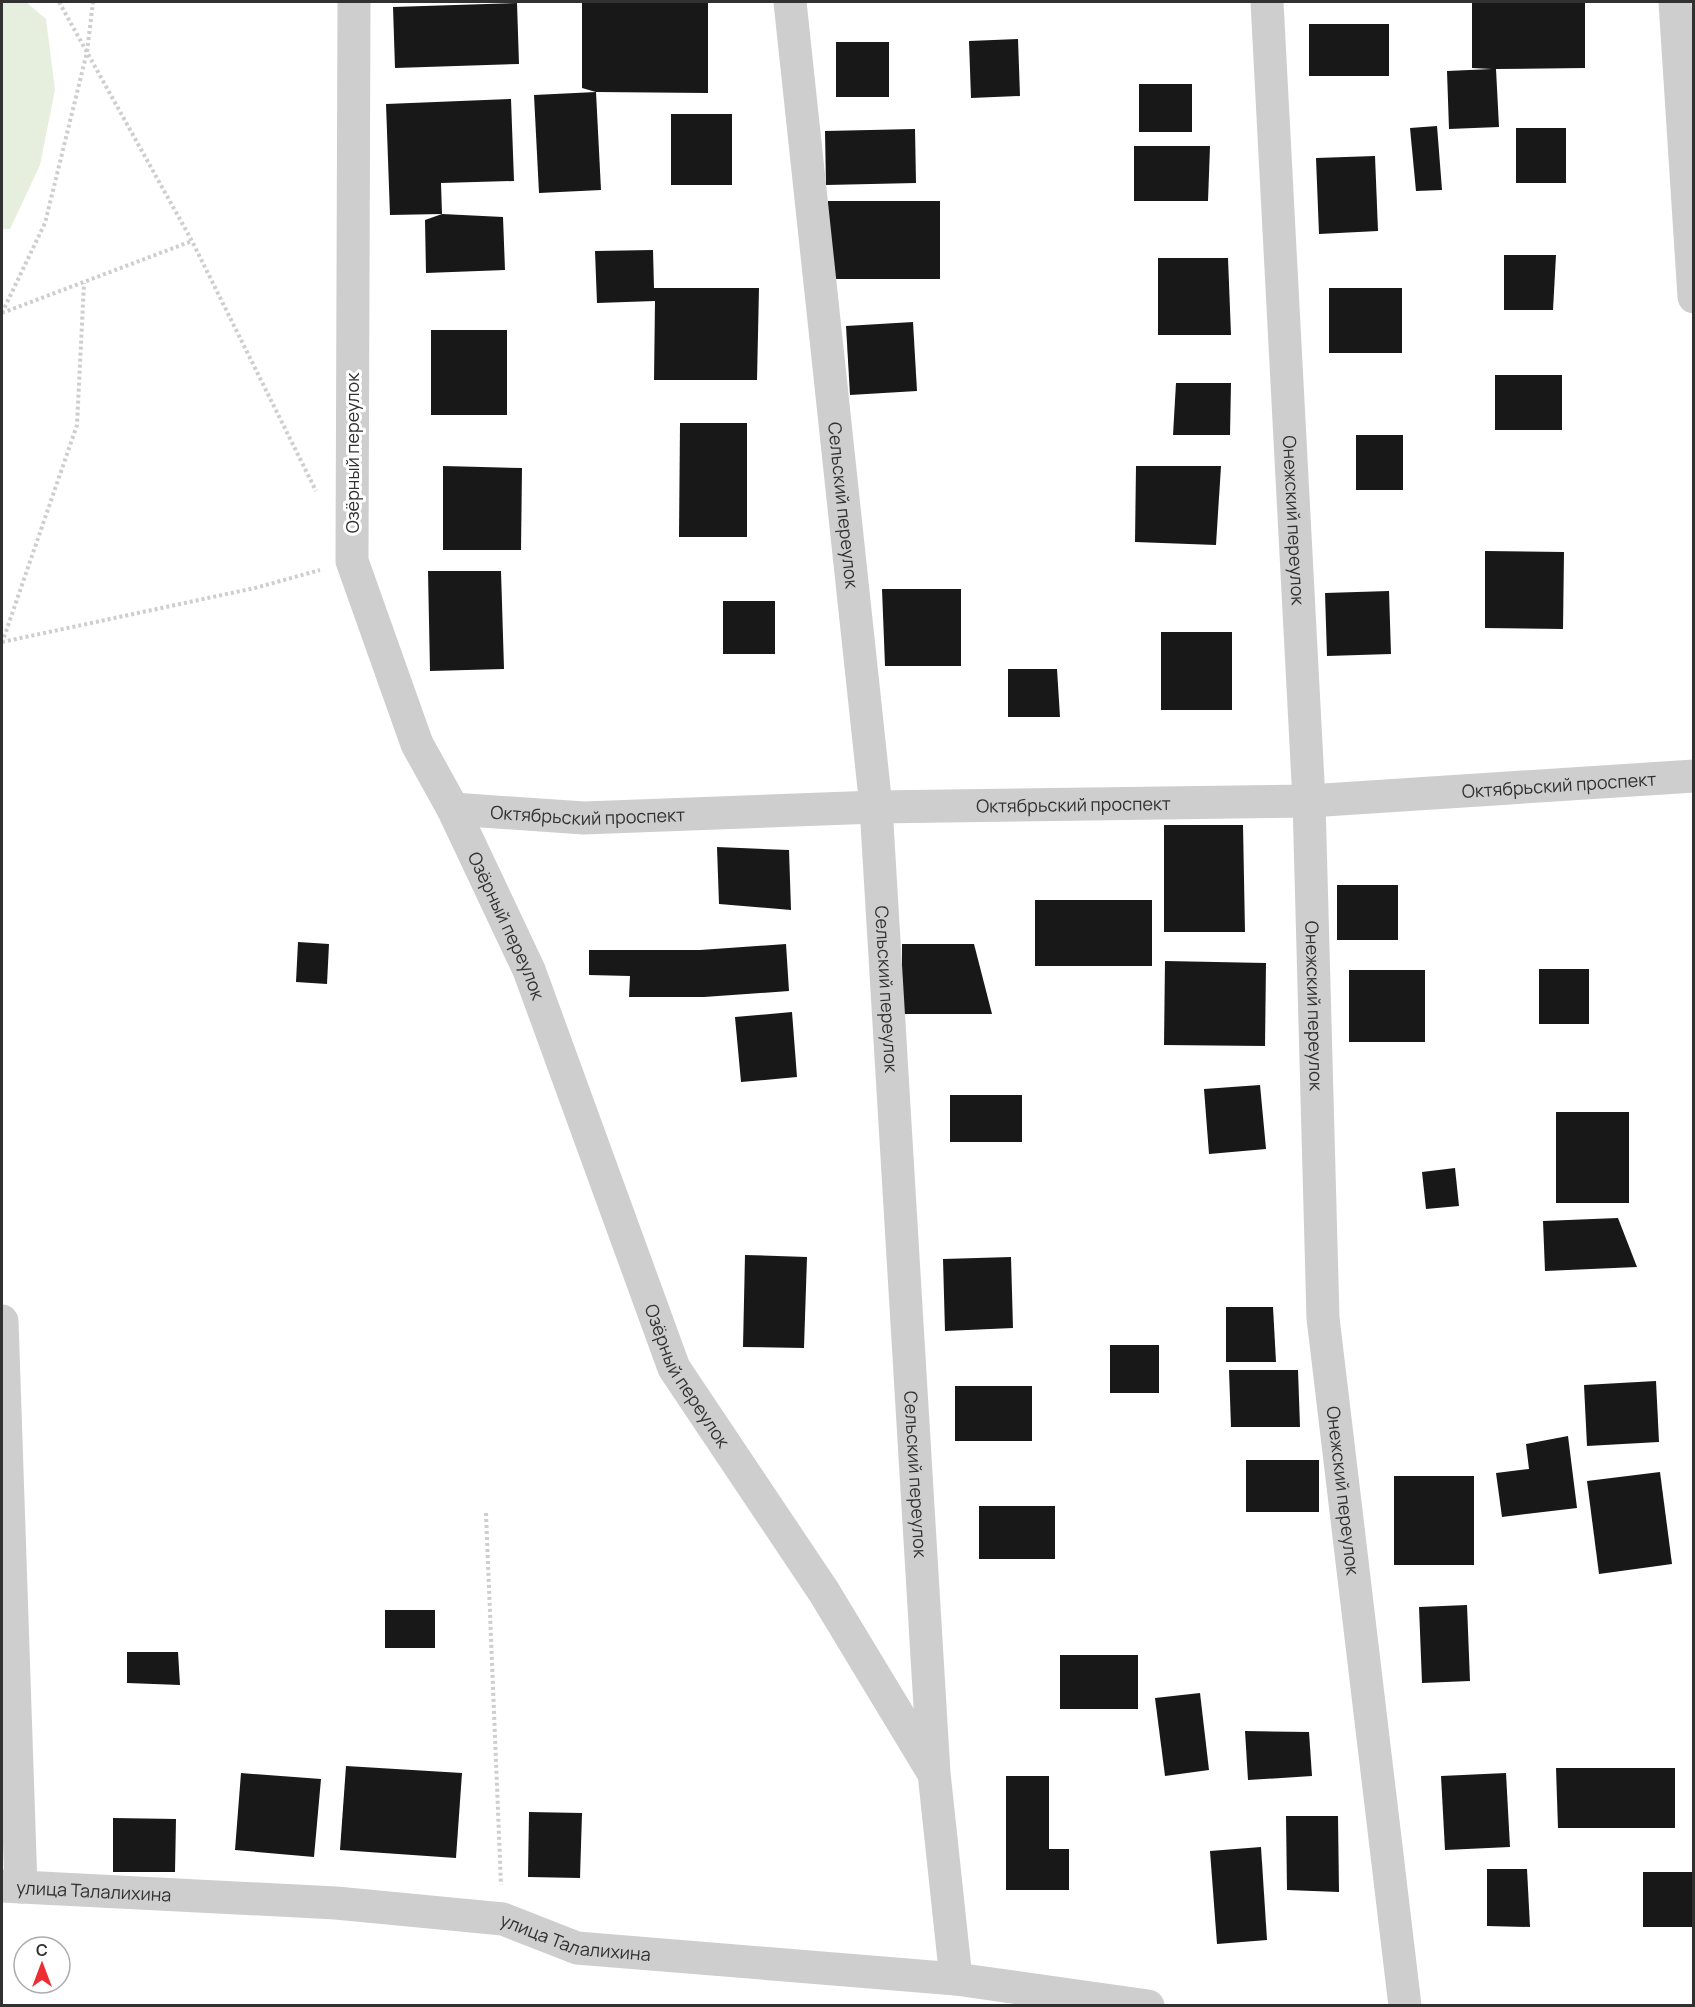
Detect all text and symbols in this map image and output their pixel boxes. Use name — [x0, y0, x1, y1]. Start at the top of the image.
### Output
street label: Озёрный переулок — [340, 372, 364, 533]
street label: Сельский переулок — [823, 421, 865, 591]
street label: Онежский переулок — [1278, 435, 1311, 607]
street label: Октябрьский проспект — [1461, 766, 1657, 803]
street label: Октябрьский проспект — [976, 791, 1171, 818]
street label: Октябрьский проспект — [490, 800, 686, 830]
street label: Озёрный переулок — [463, 848, 551, 1004]
street label: Сельский переулок — [870, 905, 904, 1074]
street label: Онежский переулок — [1300, 921, 1329, 1092]
street label: Озёрный переулок — [640, 1301, 736, 1453]
street label: Сельский переулок — [899, 1390, 933, 1559]
street label: Онежский переулок — [1322, 1405, 1366, 1577]
street label: улица Талалихина — [16, 1875, 172, 1907]
street label: улица Талалихина — [497, 1907, 652, 1966]
north arrow — [12, 1935, 72, 1995]
text: С — [36, 1939, 48, 1961]

